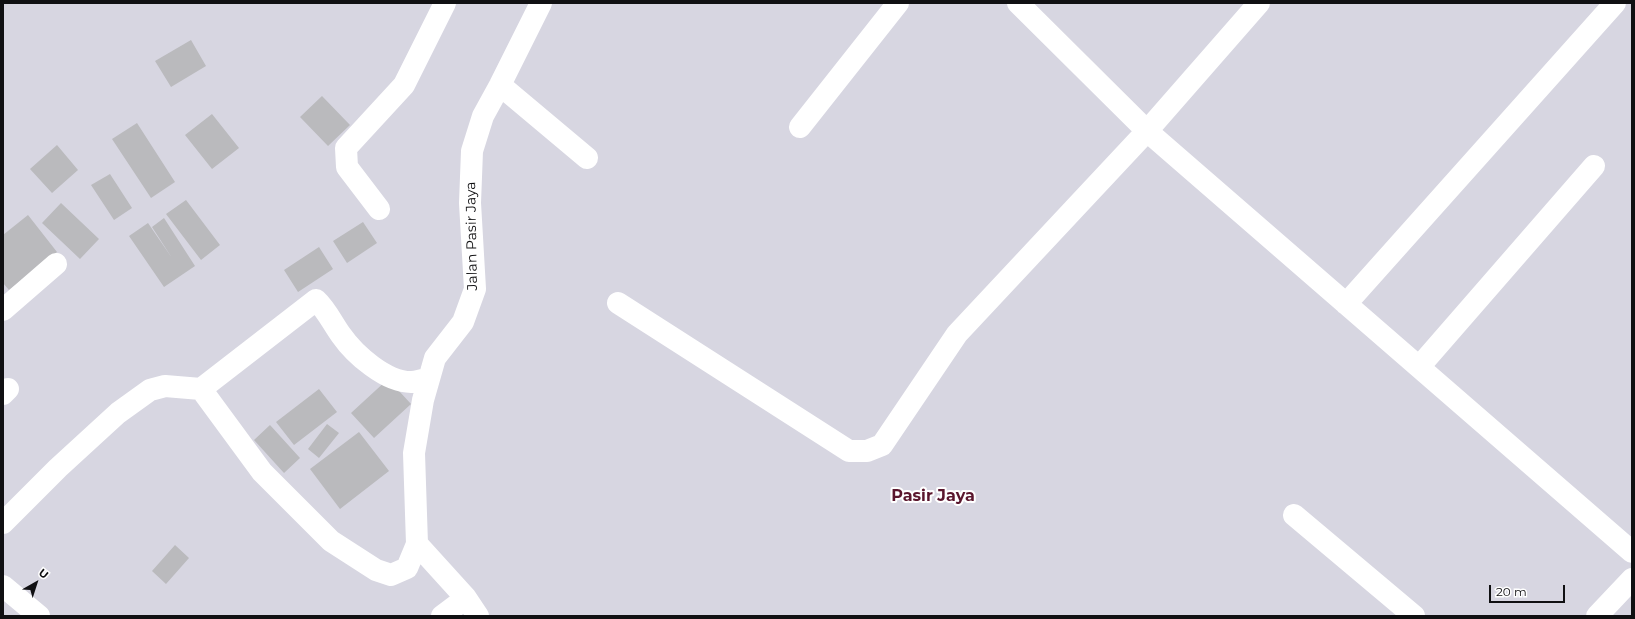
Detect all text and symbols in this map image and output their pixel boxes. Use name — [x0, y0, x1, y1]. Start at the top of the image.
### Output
street label: Jalan Pasir Jaya — [463, 181, 481, 291]
district label: Pasir Jaya — [891, 486, 975, 506]
north arrow — [16, 563, 56, 603]
text: U — [36, 566, 51, 582]
scale bar — [1491, 577, 1567, 603]
text: 20 m — [1496, 584, 1527, 599]

